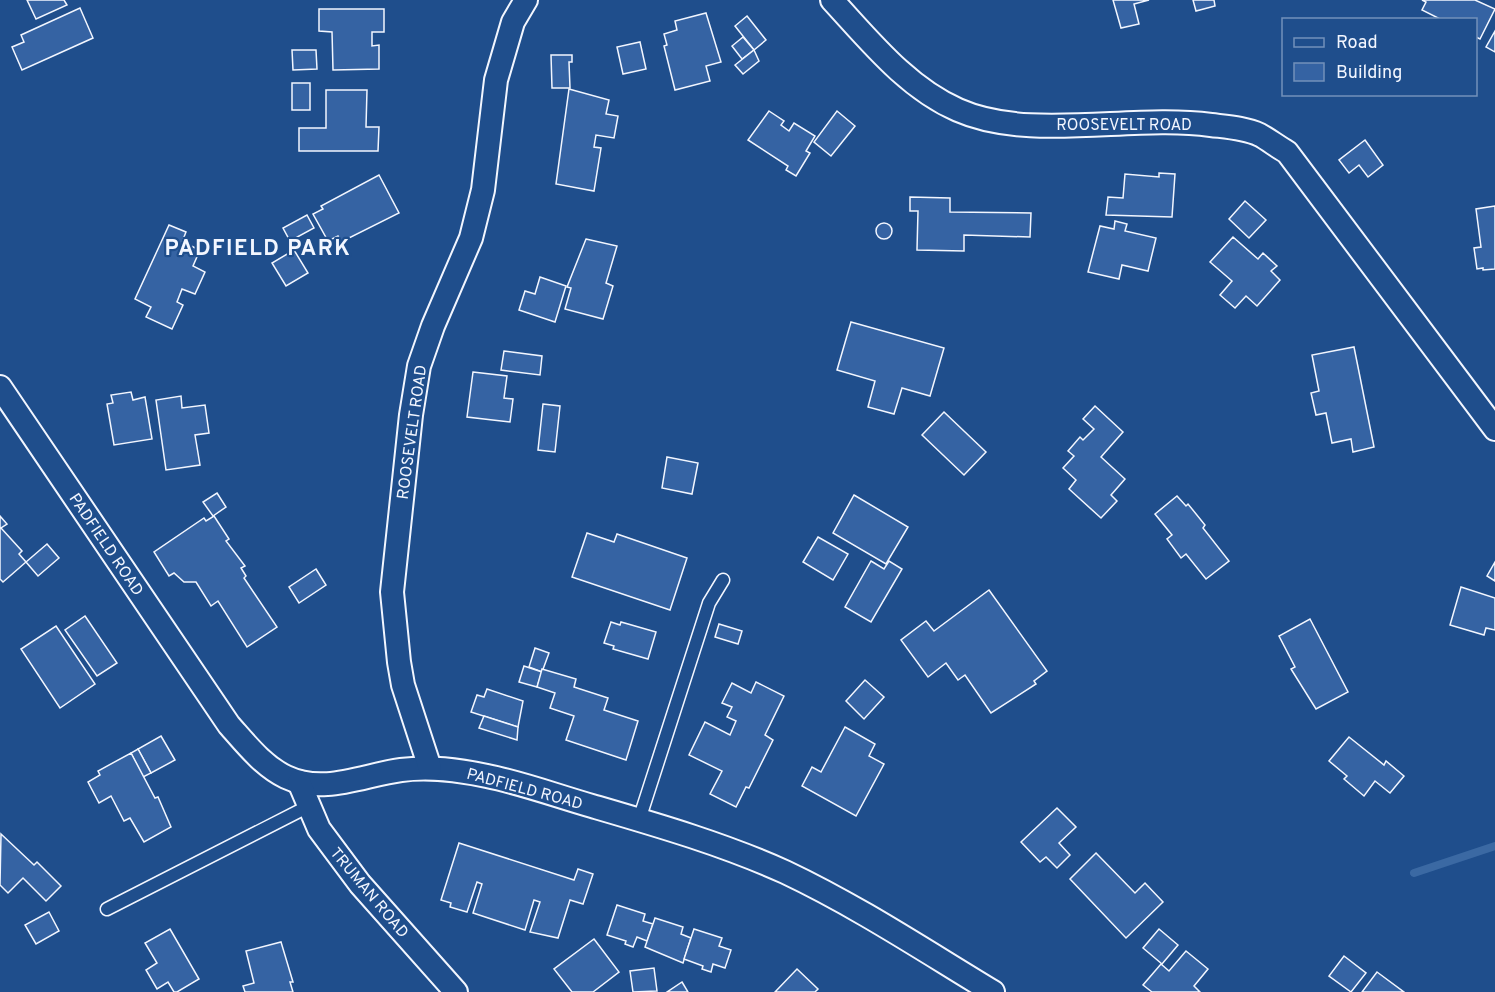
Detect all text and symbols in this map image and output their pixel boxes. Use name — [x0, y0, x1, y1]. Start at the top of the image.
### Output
legend — [1282, 18, 1477, 96]
text: Road — [1336, 32, 1378, 55]
text: Building — [1336, 62, 1402, 85]
street label: ROOSEVELT ROAD — [1056, 116, 1192, 136]
district label: PADFIELD PARK — [165, 236, 351, 263]
street label: ROOSEVELT ROAD — [394, 364, 432, 501]
street label: PADFIELD ROAD — [64, 490, 147, 600]
street label: PADFIELD ROAD — [464, 765, 585, 815]
street label: TRUMAN ROAD — [325, 844, 412, 943]

